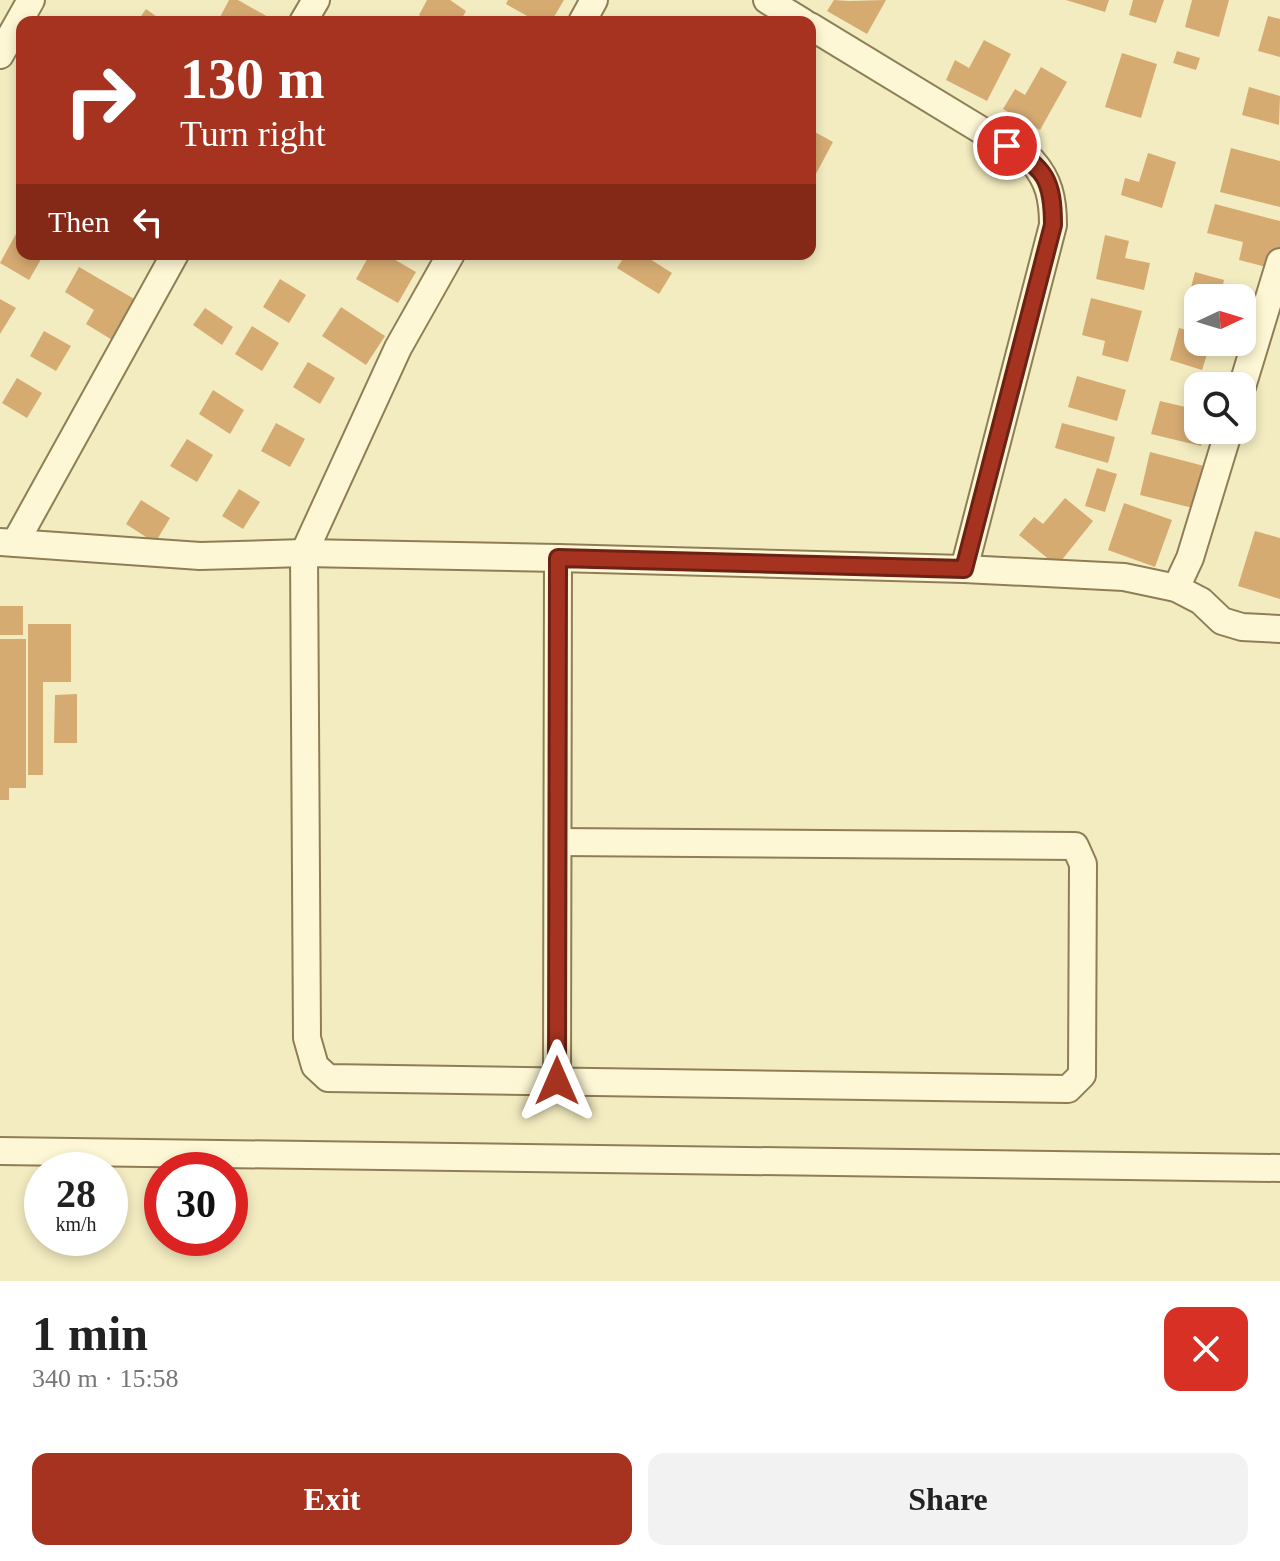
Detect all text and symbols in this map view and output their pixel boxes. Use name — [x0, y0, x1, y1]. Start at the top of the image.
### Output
icon: right — [48, 48, 152, 152]
text: 130 m — [180, 48, 325, 110]
pin — [973, 112, 1041, 180]
text: Turn right — [180, 114, 326, 154]
icon: arrive — [985, 124, 1029, 168]
icon: left — [126, 200, 170, 244]
text: Then — [48, 205, 110, 238]
north arrow — [1184, 284, 1256, 356]
map controls — [1184, 284, 1256, 444]
button: search — [1184, 372, 1256, 444]
position arrow — [515, 1039, 599, 1123]
speed limit sign: 30 — [144, 1152, 248, 1256]
text: 28 — [56, 1171, 96, 1216]
text: km/h — [55, 1213, 97, 1235]
text: 1 min — [32, 1307, 148, 1360]
button: close — [1164, 1307, 1248, 1391]
text: 340 m · 15:58 — [32, 1364, 179, 1393]
button: Exit — [32, 1453, 632, 1545]
button: Share — [648, 1453, 1248, 1545]

